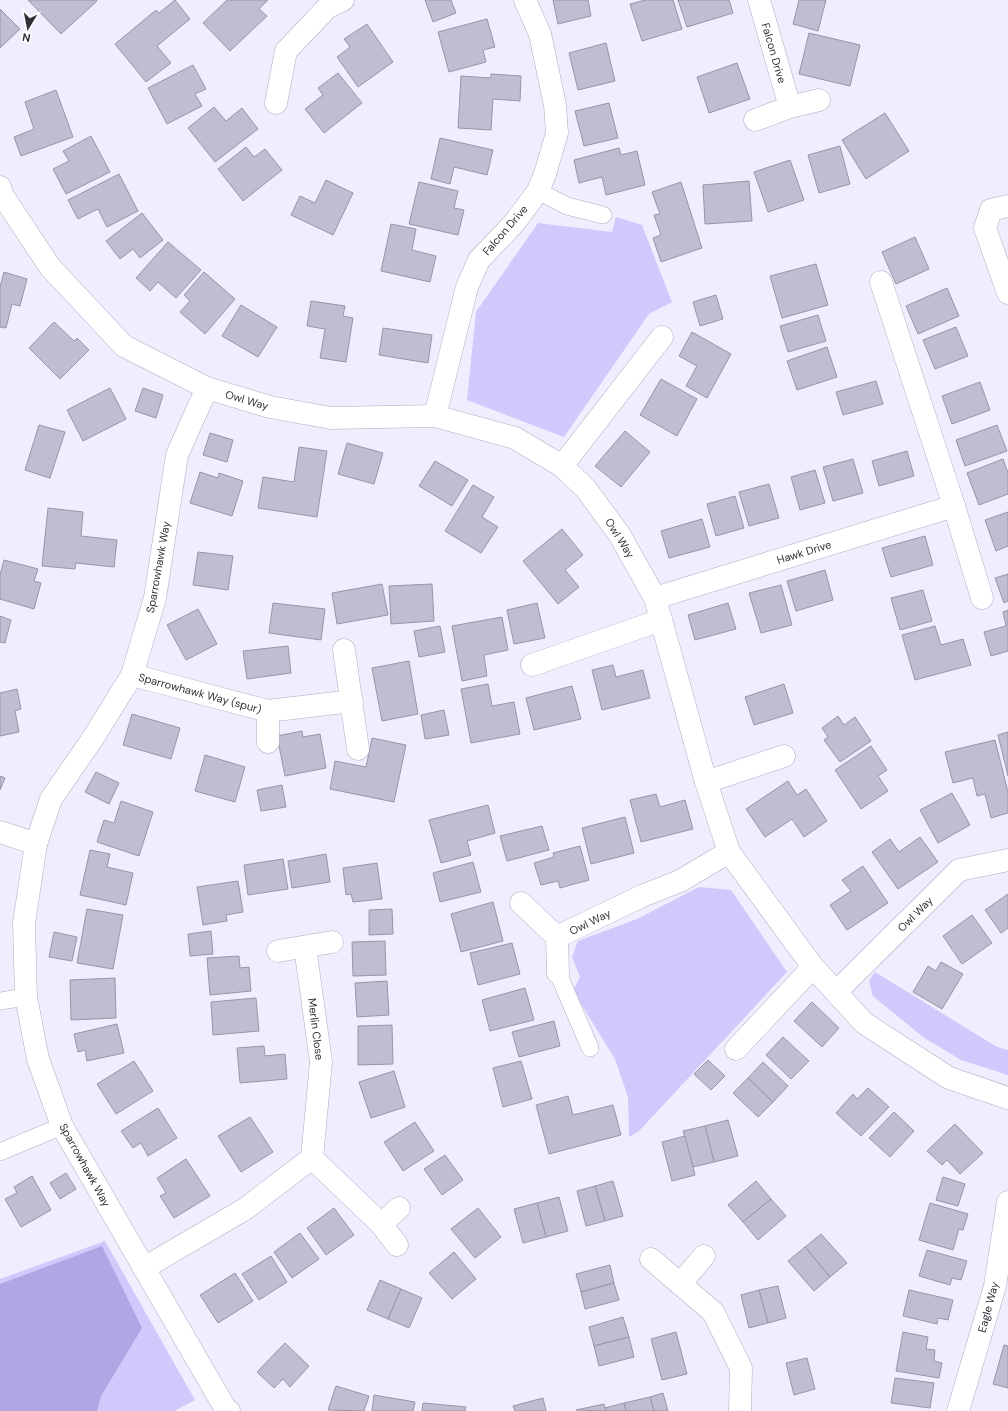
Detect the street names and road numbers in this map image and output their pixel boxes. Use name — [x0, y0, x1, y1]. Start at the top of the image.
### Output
street label: Falcon Drive — [759, 21, 789, 85]
street label: Falcon Drive — [479, 202, 531, 258]
street label: Owl Way — [224, 387, 270, 413]
street label: Owl Way — [602, 515, 638, 561]
street label: Sparrowhawk Way — [143, 520, 173, 614]
street label: Hawk Drive — [775, 537, 833, 567]
street label: Sparrowhawk Way (spur) — [137, 670, 263, 716]
street label: Owl Way — [894, 893, 936, 935]
street label: Owl Way — [567, 906, 613, 938]
street label: Merlin Close — [305, 997, 327, 1061]
street label: Sparrowhawk Way — [56, 1121, 114, 1209]
street label: Eagle Way — [975, 1280, 1001, 1334]

